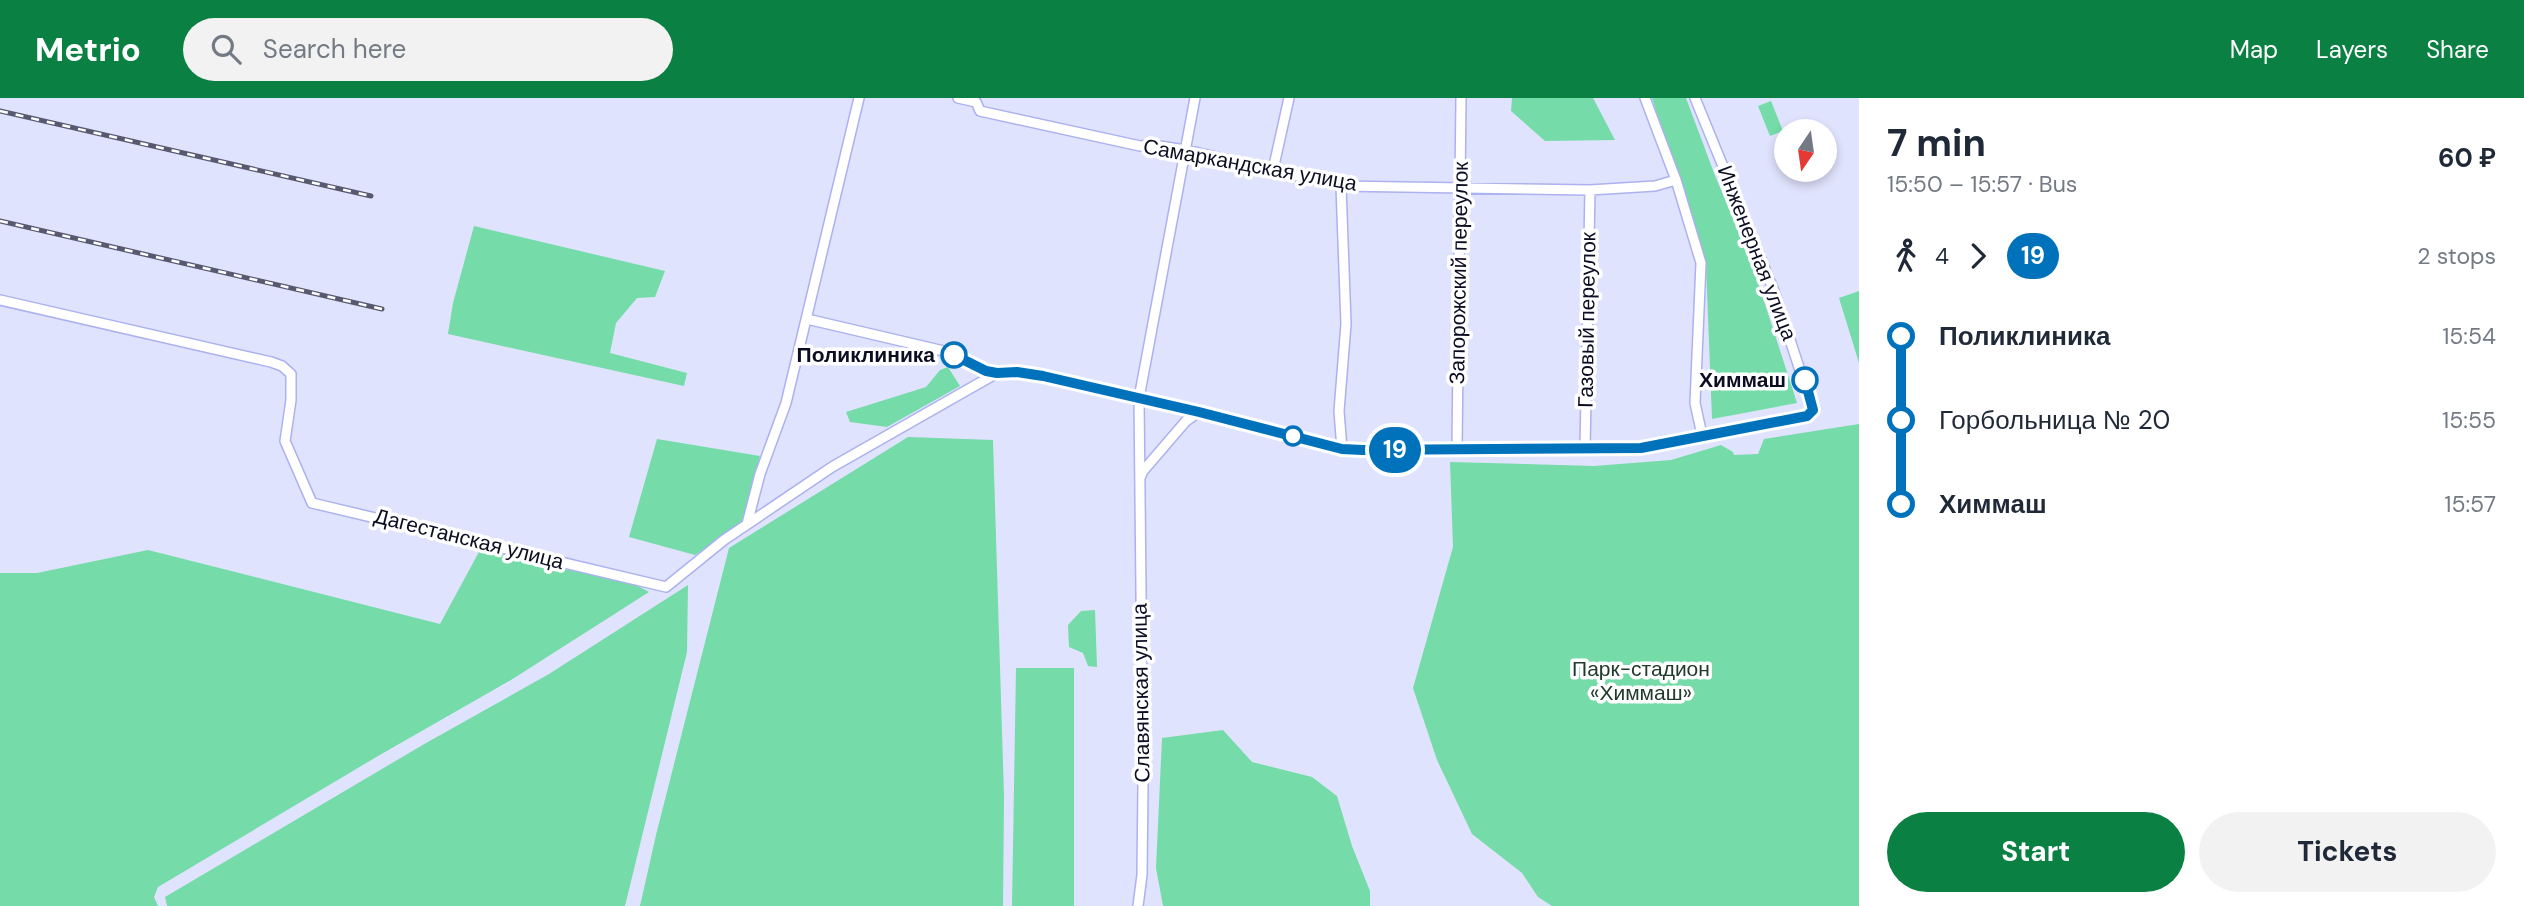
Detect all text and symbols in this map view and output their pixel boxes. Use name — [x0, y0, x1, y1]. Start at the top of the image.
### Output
search box — [183, 18, 673, 81]
text: Metrio — [35, 28, 141, 71]
icon: search — [207, 30, 245, 68]
text: Search here — [263, 32, 406, 66]
text: Map — [2230, 34, 2278, 65]
text: Layers — [2316, 34, 2388, 65]
text: Share — [2426, 34, 2489, 65]
text: 7 min — [1887, 118, 1986, 168]
north arrow — [1774, 119, 1838, 182]
map controls — [1774, 119, 1837, 182]
street label: Самаркандская улица — [1141, 132, 1359, 198]
text: 60 ₽ — [2438, 141, 2496, 175]
street label: Запорожский переулок — [1443, 161, 1475, 385]
street label: Инженерная улица — [1711, 161, 1803, 345]
text: 15:50 – 15:57 · Bus — [1887, 169, 2077, 199]
street label: Газовый переулок — [1571, 231, 1603, 408]
icon: walk — [1887, 237, 1925, 275]
icon: forward — [1959, 237, 1997, 275]
text: 19 — [2021, 240, 2045, 271]
text: 4 — [1935, 241, 1949, 271]
text: 2 stops — [2417, 241, 2496, 271]
text: Поликлиника — [1939, 319, 2110, 353]
text: 15:54 — [2442, 321, 2496, 351]
place label: Поликлиника — [797, 341, 935, 369]
marker: Поликлиника — [941, 342, 967, 368]
place label: Химмаш — [1699, 366, 1786, 394]
marker: Химмаш — [1792, 367, 1818, 393]
text: Горбольница № 20 — [1939, 403, 2170, 437]
text: 15:55 — [2442, 405, 2496, 435]
unlabelled marker — [1283, 426, 1303, 446]
line badge: 19 — [1364, 427, 1426, 473]
text: 19 — [1383, 434, 1407, 465]
text: Химмаш — [1939, 487, 2047, 521]
text: 15:57 — [2444, 489, 2496, 519]
street label: Дагестанская улица — [371, 502, 567, 576]
street label: Славянская улица — [1125, 603, 1157, 783]
park label: Парк-стадион «Химмаш» — [1572, 655, 1710, 707]
button: Start — [1887, 812, 2185, 892]
button: Tickets — [2199, 812, 2496, 892]

